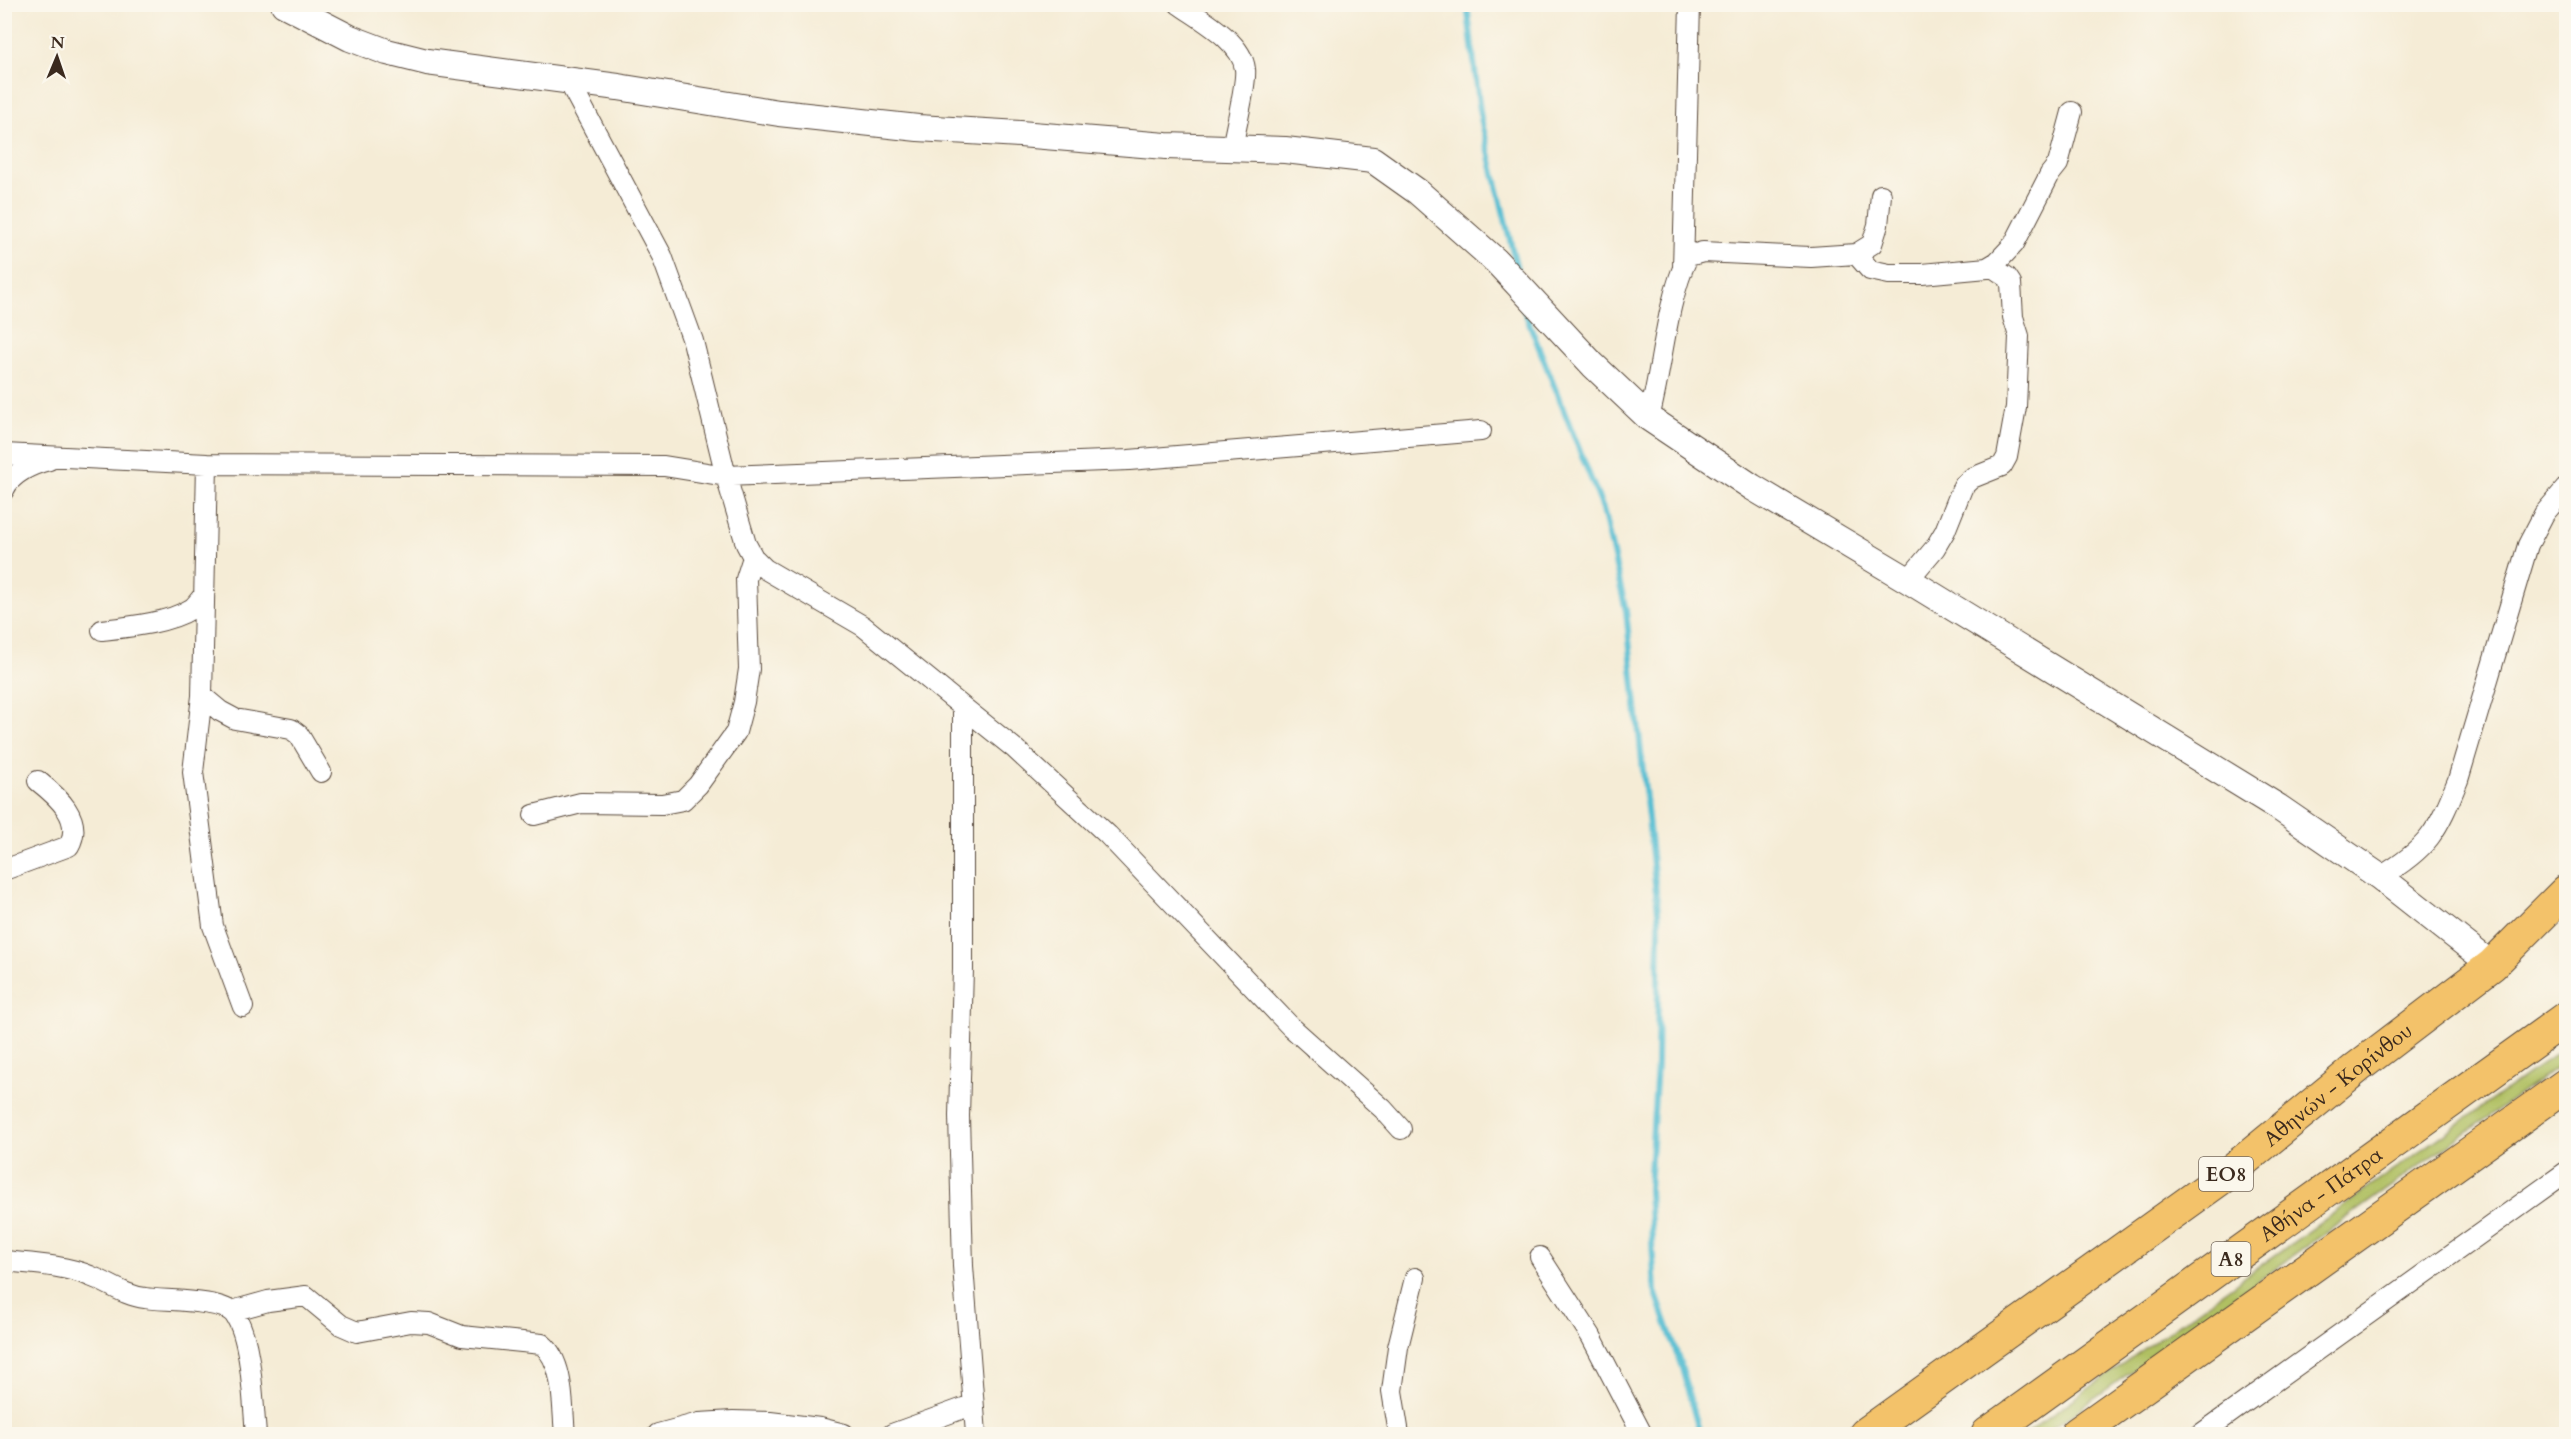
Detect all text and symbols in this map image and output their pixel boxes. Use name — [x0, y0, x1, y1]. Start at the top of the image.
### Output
north arrow — [27, 27, 87, 87]
text: N — [50, 32, 65, 54]
street label: Αθηνών - Κορίνθου — [2257, 1017, 2419, 1154]
street label: Αθήνα - Πάτρα — [2254, 1141, 2389, 1249]
road number: ΕΟ8 — [2199, 1157, 2253, 1191]
road number: Α8 — [2212, 1242, 2250, 1276]

